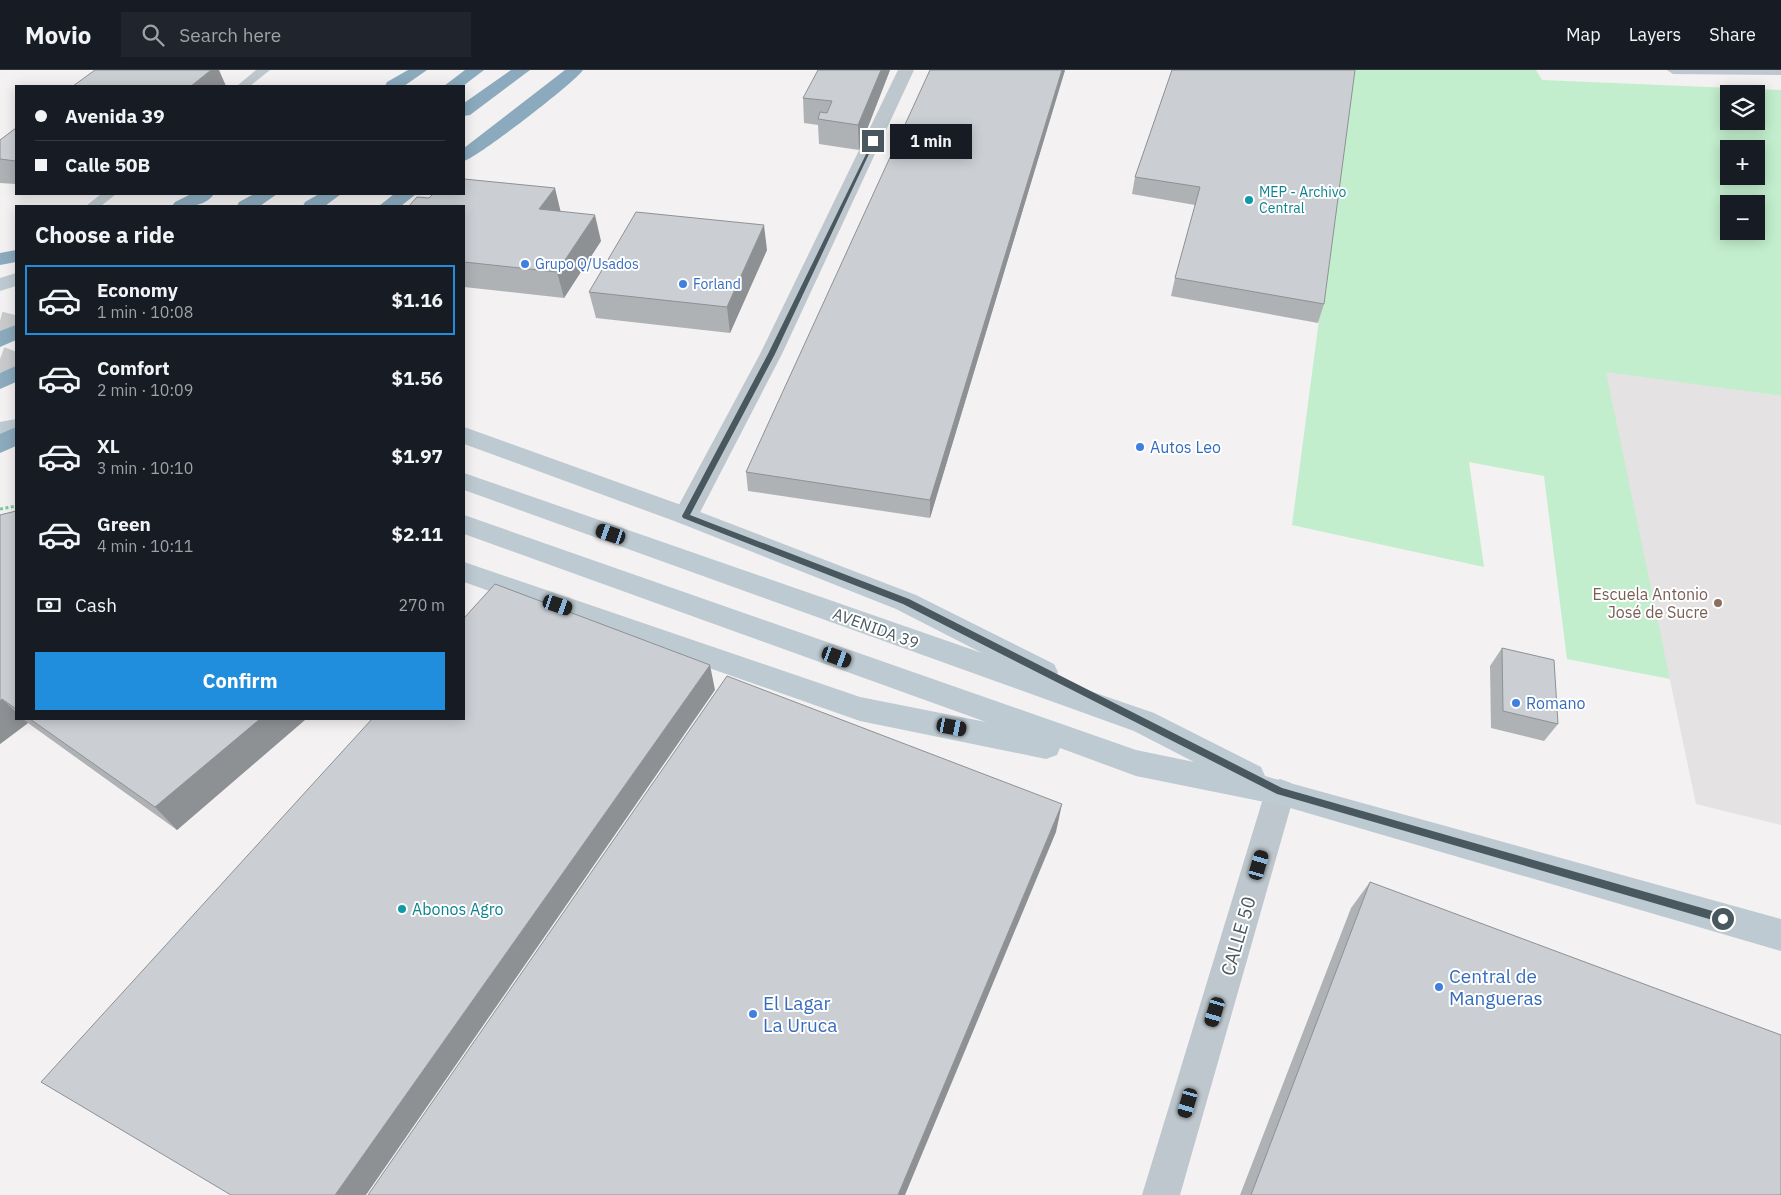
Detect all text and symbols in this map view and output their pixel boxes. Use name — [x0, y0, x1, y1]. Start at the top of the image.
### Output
search box — [121, 12, 471, 57]
text: Movio — [25, 19, 91, 51]
icon: search — [139, 21, 167, 49]
text: Search here — [179, 23, 281, 47]
text: Map — [1566, 23, 1601, 46]
text: Layers — [1629, 23, 1681, 46]
text: Share — [1709, 23, 1756, 46]
map controls — [1720, 85, 1765, 240]
button: layers — [1720, 85, 1765, 130]
text: Avenida 39 — [65, 104, 165, 128]
callout: 1 min — [890, 124, 973, 158]
route end — [862, 130, 884, 152]
text: 1 min — [910, 131, 952, 151]
button: + — [1720, 140, 1765, 185]
text: Calle 50B — [65, 153, 150, 177]
place label: MEP - Archivo Central — [1259, 183, 1347, 217]
marker: MEP - Archivo Central — [1243, 194, 1255, 206]
button: − — [1720, 195, 1765, 240]
text: Choose a ride — [35, 220, 175, 249]
place label: Grupo Q/Usados — [535, 255, 639, 273]
marker: Grupo Q/Usados — [519, 258, 531, 270]
place label: Forland — [693, 275, 741, 293]
icon: car — [37, 278, 82, 323]
text: Economy — [97, 278, 178, 302]
marker: Forland — [677, 278, 689, 290]
text: $1.16 — [391, 288, 443, 312]
text: 1 min · 10:08 — [97, 302, 193, 322]
icon: car — [37, 356, 82, 401]
text: Comfort — [97, 356, 170, 380]
text: $1.56 — [391, 366, 443, 390]
text: 2 min · 10:09 — [97, 380, 193, 400]
icon: car — [37, 434, 82, 479]
text: XL — [97, 434, 120, 458]
place label: Autos Leo — [1150, 437, 1221, 457]
marker: Autos Leo — [1134, 441, 1146, 453]
text: $1.97 — [391, 444, 443, 468]
text: 3 min · 10:10 — [97, 458, 193, 478]
icon: car — [37, 512, 82, 557]
text: Green — [97, 512, 151, 536]
text: $2.11 — [391, 522, 443, 546]
car — [594, 522, 627, 546]
text: 4 min · 10:11 — [97, 536, 193, 556]
place label: Escuela Antonio José de Sucre — [1592, 584, 1708, 622]
icon: cash — [35, 591, 63, 619]
text: Cash — [75, 593, 117, 617]
car — [541, 593, 574, 617]
text: 270 m — [398, 595, 445, 615]
marker: Escuela Antonio José de Sucre — [1712, 597, 1724, 609]
street label: AVENIDA 39 — [830, 603, 922, 653]
car — [820, 645, 853, 669]
button: Confirm — [35, 652, 445, 710]
place label: Romano — [1526, 693, 1586, 713]
marker: Romano — [1510, 697, 1522, 709]
car — [935, 717, 968, 737]
car — [1247, 849, 1270, 881]
street label: CALLE 50 — [1215, 894, 1261, 978]
place label: Abonos Agro — [412, 899, 504, 919]
marker: Abonos Agro — [396, 903, 408, 915]
route start — [1712, 908, 1734, 930]
place label: Central de Mangueras — [1449, 964, 1543, 1010]
marker: Central de Mangueras — [1433, 981, 1445, 993]
place label: El Lagar La Uruca — [763, 991, 837, 1037]
car — [1203, 995, 1226, 1029]
marker: El Lagar La Uruca — [747, 1008, 759, 1020]
car — [1176, 1087, 1199, 1119]

